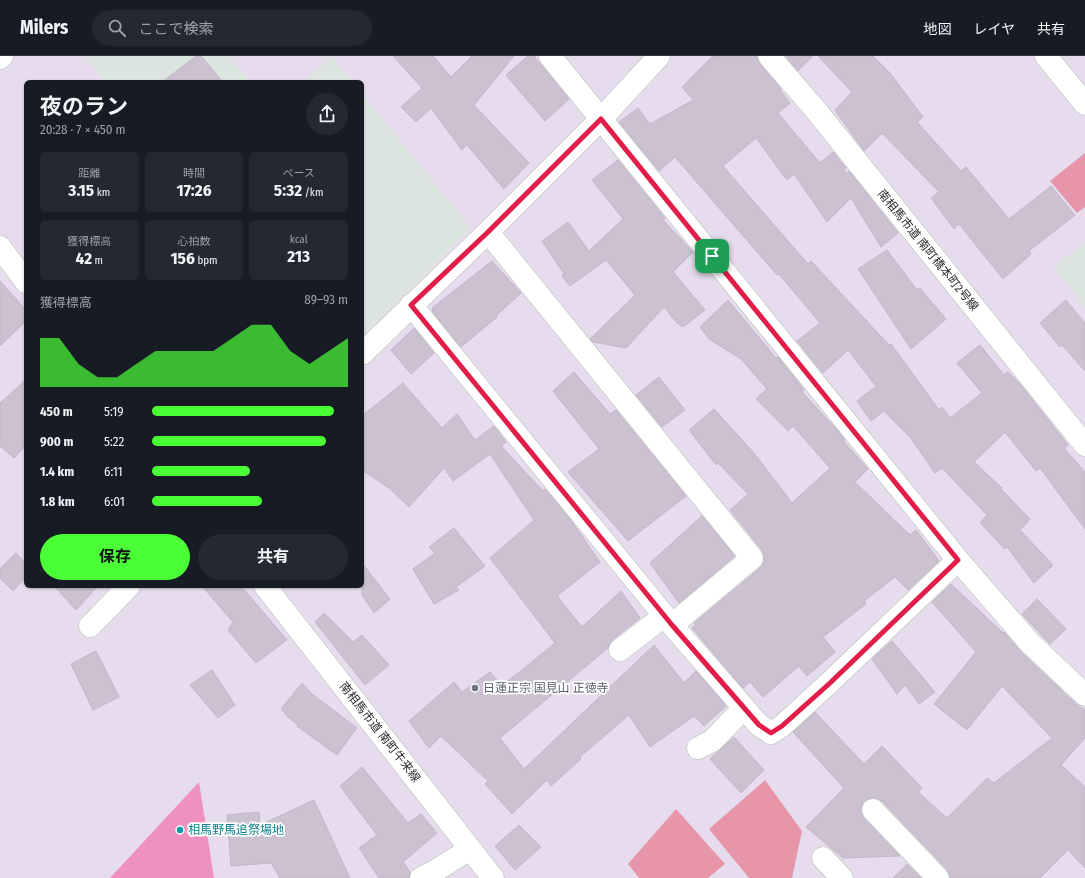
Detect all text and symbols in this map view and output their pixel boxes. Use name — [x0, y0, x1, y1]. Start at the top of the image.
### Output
search box — [92, 10, 372, 46]
text: Milers — [20, 16, 68, 39]
icon: search — [106, 17, 128, 39]
text: ここで検索 — [138, 20, 213, 38]
text: 地図 — [923, 21, 951, 38]
text: レイヤ — [973, 21, 1015, 38]
text: 共有 — [1037, 21, 1065, 38]
text: 夜のラン — [40, 93, 128, 120]
button: share — [306, 93, 348, 135]
text: 20:28 · 7 × 450 m — [40, 122, 126, 137]
text: 距離 — [78, 167, 100, 180]
text: 時間 — [183, 167, 205, 180]
text: ペース — [282, 167, 315, 180]
text: 3.15 — [68, 180, 94, 201]
text: 17:26 — [176, 180, 212, 201]
text: 5:32 — [274, 180, 302, 201]
text: km — [94, 186, 110, 199]
text: /km — [302, 186, 323, 199]
street label: 南相馬市道 南町橋本町2号線 — [875, 186, 981, 314]
text: kcal — [290, 233, 308, 246]
text: 獲得標高 — [67, 235, 111, 248]
text: 心拍数 — [177, 235, 210, 248]
pin — [695, 239, 729, 273]
icon: arrive — [701, 245, 723, 267]
text: 213 — [287, 246, 310, 267]
text: 42 — [76, 248, 92, 269]
text: 156 — [170, 248, 195, 269]
text: m — [92, 254, 103, 267]
text: bpm — [195, 254, 218, 267]
text: 89–93 m — [304, 292, 348, 307]
text: 獲得標高 — [40, 295, 92, 310]
text: 450 m — [40, 404, 73, 419]
text: 5:19 — [104, 404, 124, 419]
text: 900 m — [40, 434, 74, 449]
text: 5:22 — [104, 434, 124, 449]
text: 1.4 km — [40, 464, 74, 479]
text: 6:11 — [104, 464, 123, 479]
text: 1.8 km — [40, 494, 75, 509]
text: 6:01 — [104, 494, 125, 509]
button: 保存 — [40, 534, 190, 580]
button: 共有 — [198, 534, 348, 580]
street label: 南相馬市道 南町牛来線 — [337, 679, 423, 785]
place label: 日蓮正宗 国見山 正徳寺 — [483, 681, 609, 695]
marker: 日蓮正宗 国見山 正徳寺 — [470, 683, 480, 693]
place label: 相馬野馬追祭場地 — [188, 823, 284, 837]
marker: 相馬野馬追祭場地 — [175, 825, 185, 835]

